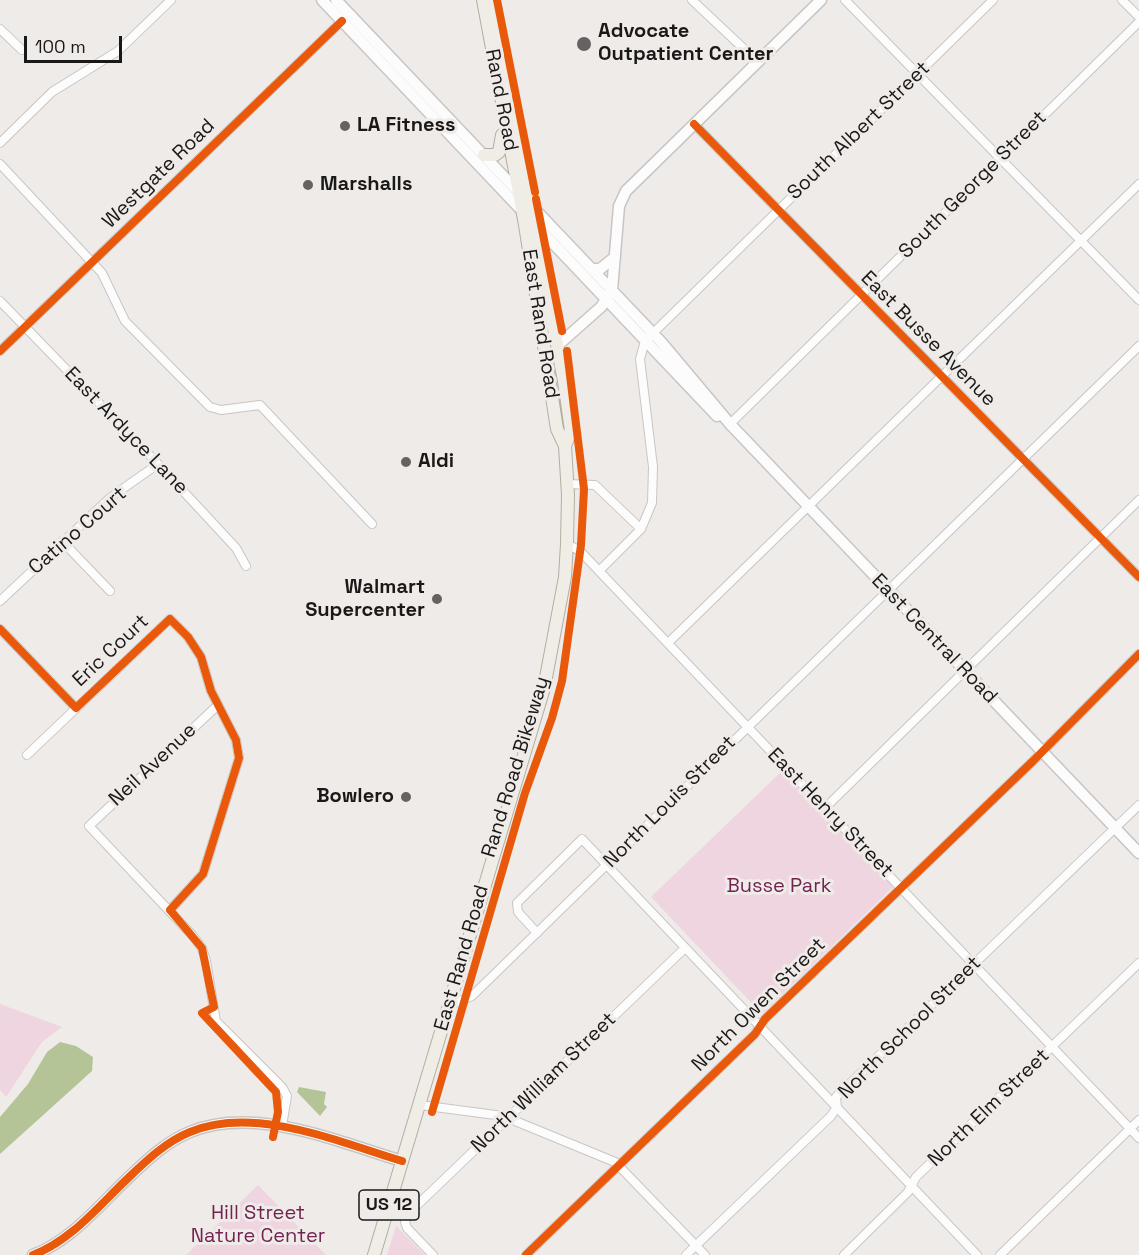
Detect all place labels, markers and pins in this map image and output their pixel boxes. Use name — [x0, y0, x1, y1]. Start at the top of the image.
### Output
place label: Advocate Outpatient Center — [598, 20, 773, 67]
marker: Advocate Outpatient Center — [575, 35, 593, 53]
place label: LA Fitness — [357, 114, 456, 138]
marker: LA Fitness — [338, 119, 352, 133]
place label: Marshalls — [320, 173, 412, 197]
marker: Marshalls — [301, 178, 315, 192]
place label: Aldi — [418, 450, 454, 474]
marker: Aldi — [399, 455, 413, 469]
place label: Walmart Supercenter — [305, 576, 425, 623]
marker: Walmart Supercenter — [430, 592, 444, 606]
place label: Bowlero — [316, 785, 394, 809]
marker: Bowlero — [399, 790, 413, 804]

